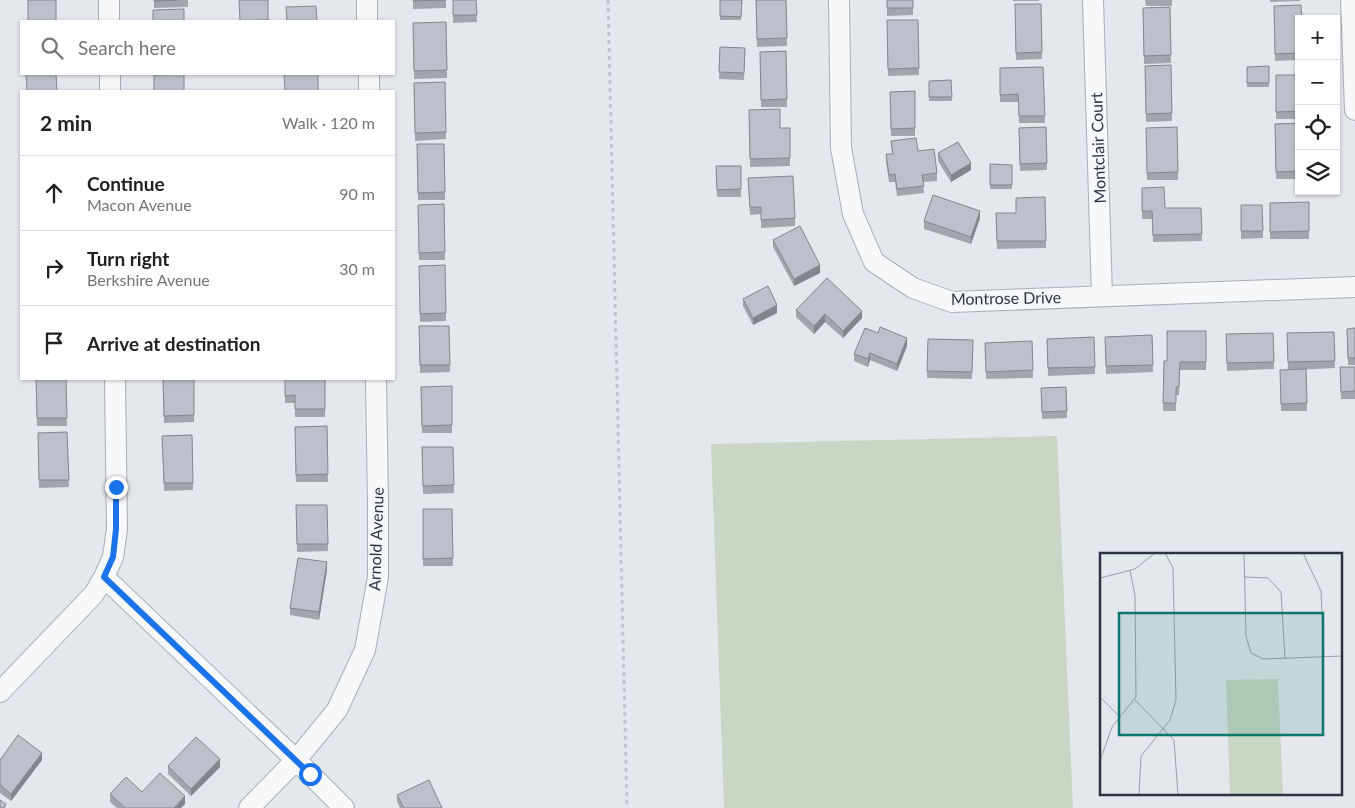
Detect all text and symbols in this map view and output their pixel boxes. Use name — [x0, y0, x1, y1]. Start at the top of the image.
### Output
map controls — [1295, 15, 1340, 195]
button: + — [1295, 15, 1340, 60]
search box — [20, 20, 395, 75]
icon: search — [38, 34, 66, 62]
text: Search here — [78, 36, 176, 59]
button: − — [1295, 60, 1340, 105]
street label: Montclair Court — [1086, 92, 1109, 204]
button: locate — [1295, 105, 1340, 150]
text: 2 min — [40, 110, 92, 135]
text: Walk · 120 m — [282, 113, 375, 132]
button: layers — [1295, 150, 1340, 195]
text: Continue — [87, 172, 165, 195]
icon: ahead — [40, 179, 68, 207]
text: 90 m — [339, 184, 375, 203]
text: Macon Avenue — [87, 195, 192, 214]
text: Turn right — [87, 247, 169, 270]
icon: right — [40, 254, 68, 282]
text: 30 m — [339, 259, 375, 278]
text: Berkshire Avenue — [87, 270, 210, 289]
street label: Montrose Drive — [951, 287, 1061, 308]
icon: arrive — [40, 329, 68, 357]
text: Arrive at destination — [87, 332, 260, 355]
route end — [105, 476, 128, 499]
street label: Arnold Avenue — [364, 487, 387, 591]
inset map — [1100, 553, 1342, 796]
route start — [299, 763, 322, 786]

